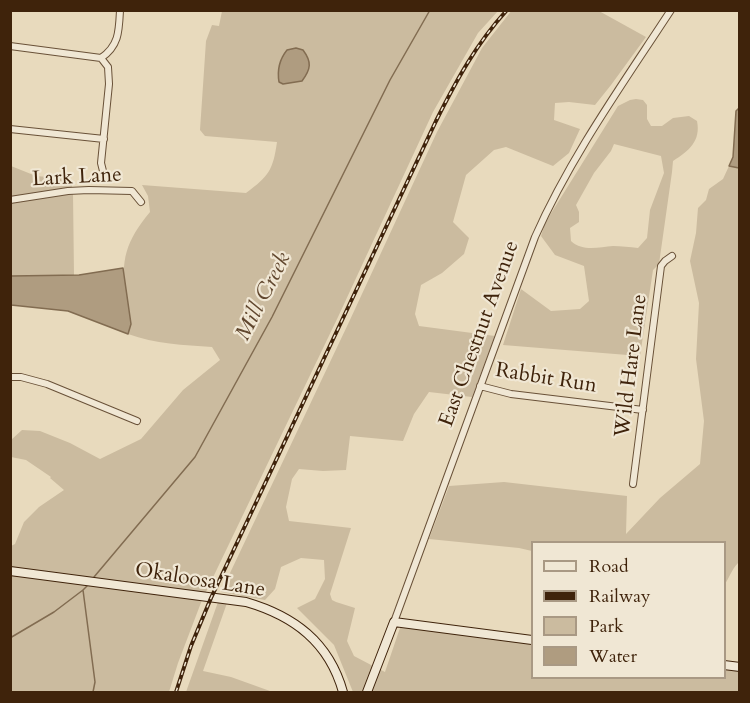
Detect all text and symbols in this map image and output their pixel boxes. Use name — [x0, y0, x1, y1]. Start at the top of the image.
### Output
street label: Lark Lane — [32, 163, 122, 193]
street label: East Chestnut Avenue — [435, 238, 525, 430]
water label: Mill Creek — [231, 249, 297, 345]
street label: Wild Hare Lane — [611, 293, 653, 439]
street label: Rabbit Run — [493, 359, 599, 399]
legend — [531, 541, 726, 679]
text: Road — [589, 554, 629, 579]
street label: Okaloosa Lane — [133, 558, 267, 604]
text: Railway — [589, 584, 651, 609]
text: Park — [589, 614, 624, 639]
text: Water — [589, 644, 637, 669]

